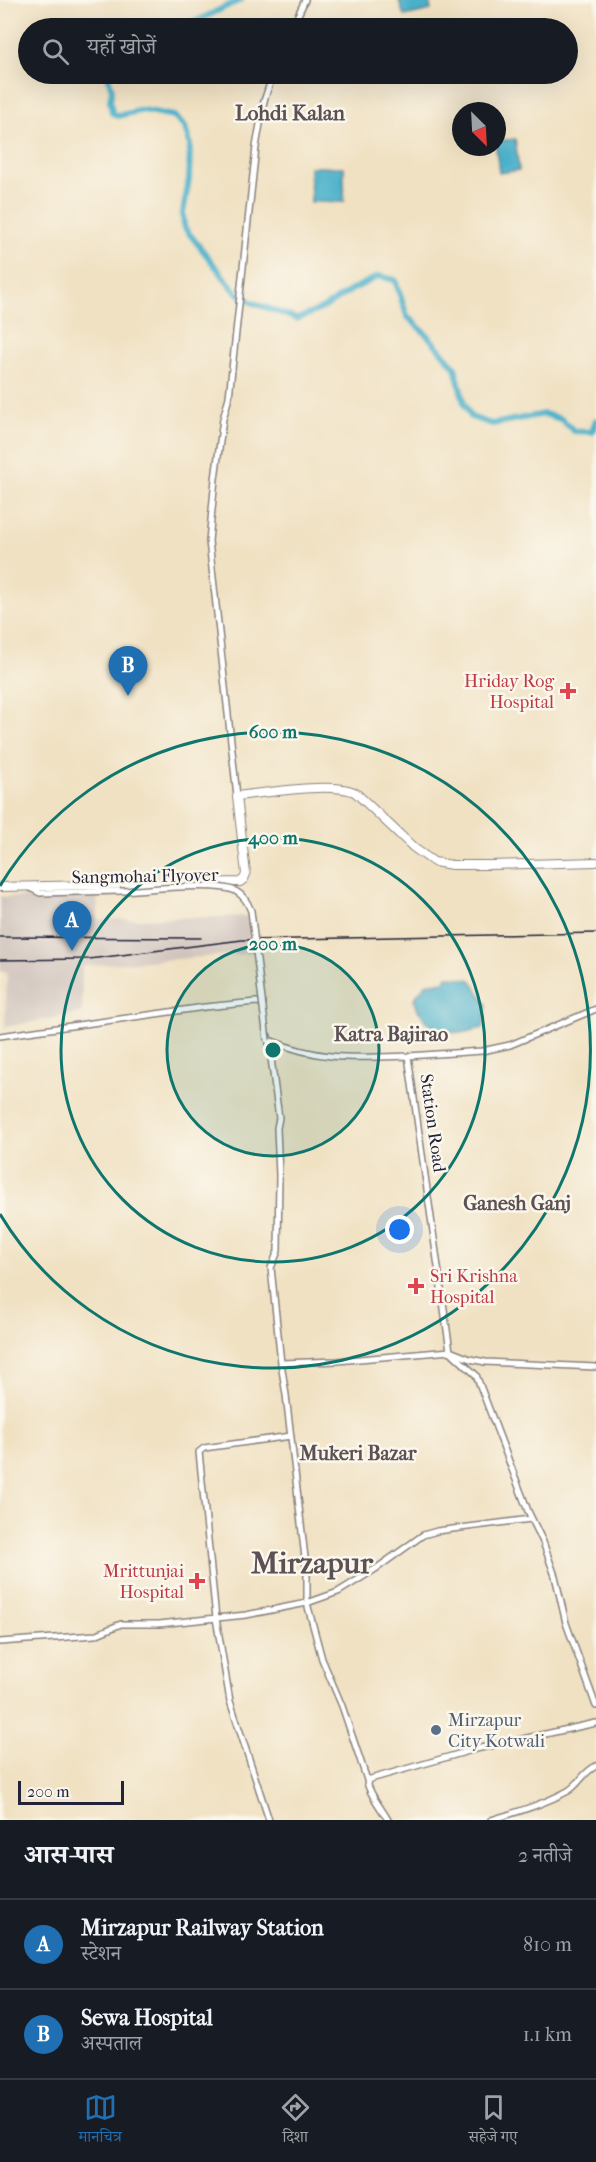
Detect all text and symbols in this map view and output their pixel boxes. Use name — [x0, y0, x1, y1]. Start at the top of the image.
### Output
search box — [18, 18, 578, 84]
text: यहाँ खोजें — [87, 34, 156, 60]
icon: search — [39, 35, 72, 68]
district label: Lohdi Kalan — [235, 101, 346, 125]
north arrow — [452, 102, 506, 156]
pin: B — [108, 646, 148, 696]
place label: Hriday Rog Hospital — [464, 671, 554, 713]
marker: Hriday Rog Hospital — [559, 682, 577, 700]
text: 600 m — [249, 722, 298, 743]
text: 400 m — [247, 828, 299, 849]
street label: Sangmohai Flyover — [71, 865, 219, 888]
pin: A — [52, 902, 92, 951]
text: 200 m — [249, 934, 298, 955]
district label: Katra Bajirao — [334, 1023, 448, 1046]
centre of rings — [263, 1040, 283, 1060]
street label: Station Road — [415, 1073, 450, 1174]
district label: Ganesh Ganj — [463, 1192, 571, 1215]
your location — [385, 1215, 414, 1244]
place label: Sri Krishna Hospital — [430, 1266, 518, 1308]
marker: Sri Krishna Hospital — [407, 1277, 425, 1295]
district label: Mukeri Bazar — [299, 1442, 417, 1465]
district label: Mirzapur — [251, 1546, 374, 1581]
place label: Mrittunjai Hospital — [103, 1561, 185, 1603]
marker: Mrittunjai Hospital — [188, 1572, 206, 1590]
place label: Mirzapur City Kotwali — [448, 1710, 546, 1752]
marker: Mirzapur City Kotwali — [429, 1723, 443, 1737]
scale bar — [18, 1778, 124, 1806]
text: 200 m — [27, 1782, 70, 1801]
text: आस-पास — [24, 1839, 113, 1870]
text: 2 नतीजे — [518, 1844, 572, 1867]
text: Mirzapur Railway Station — [81, 1915, 324, 1941]
text: A — [37, 1933, 50, 1956]
text: 810 m — [523, 1933, 572, 1956]
text: स्टेशन — [81, 1942, 121, 1965]
text: Sewa Hospital — [81, 2005, 213, 2031]
text: B — [37, 2023, 50, 2046]
text: 1.1 km — [523, 2023, 572, 2046]
text: अस्पताल — [81, 2032, 142, 2055]
tab: मानचित्र — [78, 2091, 122, 2152]
tab: दिशा — [279, 2091, 312, 2152]
tab: सहेजे गए — [469, 2091, 518, 2152]

